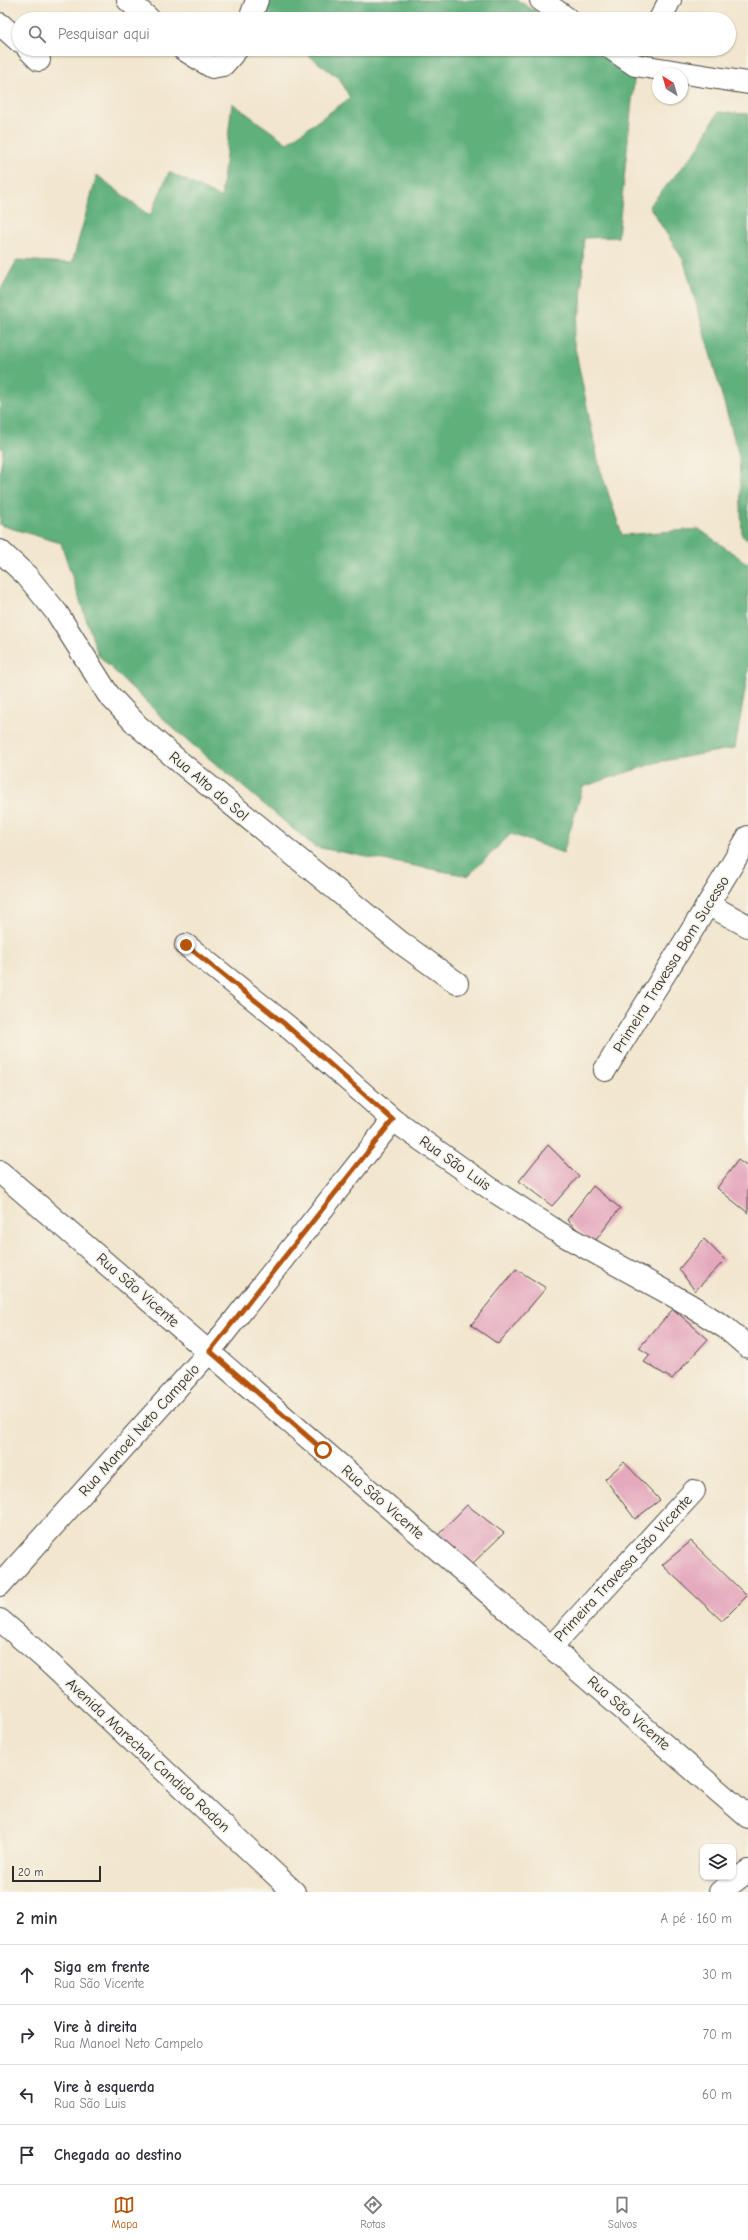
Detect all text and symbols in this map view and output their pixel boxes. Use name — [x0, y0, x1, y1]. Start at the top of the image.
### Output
search box — [12, 12, 736, 56]
icon: search — [26, 23, 48, 45]
text: Pesquisar aqui — [58, 25, 150, 43]
north arrow — [652, 68, 688, 104]
street label: Rua Alto do Sol — [165, 747, 253, 825]
street label: Primeira Travessa Bom Sucesso — [609, 872, 733, 1056]
route end — [177, 936, 195, 954]
street label: Rua São Luis — [416, 1132, 494, 1194]
street label: Rua São Vicente — [93, 1249, 184, 1331]
street label: Rua Manoel Neto Campelo — [75, 1360, 203, 1500]
route start — [314, 1441, 332, 1459]
street label: Rua São Vicente — [338, 1461, 429, 1543]
street label: Primeira Travessa São Vicente — [550, 1490, 696, 1645]
street label: Rua São Vicente — [584, 1672, 675, 1754]
street label: Avenida Marechal Candido Rodon — [62, 1674, 234, 1836]
map controls — [700, 1844, 736, 1880]
button: layers — [700, 1844, 736, 1880]
scale bar — [12, 1864, 101, 1883]
text: 20 m — [18, 1866, 43, 1879]
text: 2 min — [16, 1909, 57, 1928]
text: A pé · 160 m — [661, 1911, 732, 1926]
text: Siga em frente — [54, 1958, 150, 1976]
icon: ahead — [16, 1964, 38, 1986]
text: 30 m — [702, 1967, 732, 1982]
text: Rua São Vicente — [54, 1976, 144, 1991]
text: Vire à direita — [54, 2018, 137, 2036]
icon: right — [16, 2024, 38, 2046]
text: 70 m — [703, 2027, 732, 2042]
text: Rua Manoel Neto Campelo — [54, 2036, 203, 2051]
text: Vire à esquerda — [54, 2078, 155, 2096]
icon: left — [16, 2084, 38, 2106]
text: 60 m — [702, 2087, 732, 2102]
text: Rua São Luis — [54, 2096, 126, 2111]
icon: arrive — [16, 2144, 38, 2166]
text: Chegada ao destino — [54, 2146, 182, 2164]
tab: Mapa — [111, 2194, 138, 2231]
tab: Rotas — [360, 2194, 385, 2231]
tab: Salvos — [608, 2194, 637, 2231]

